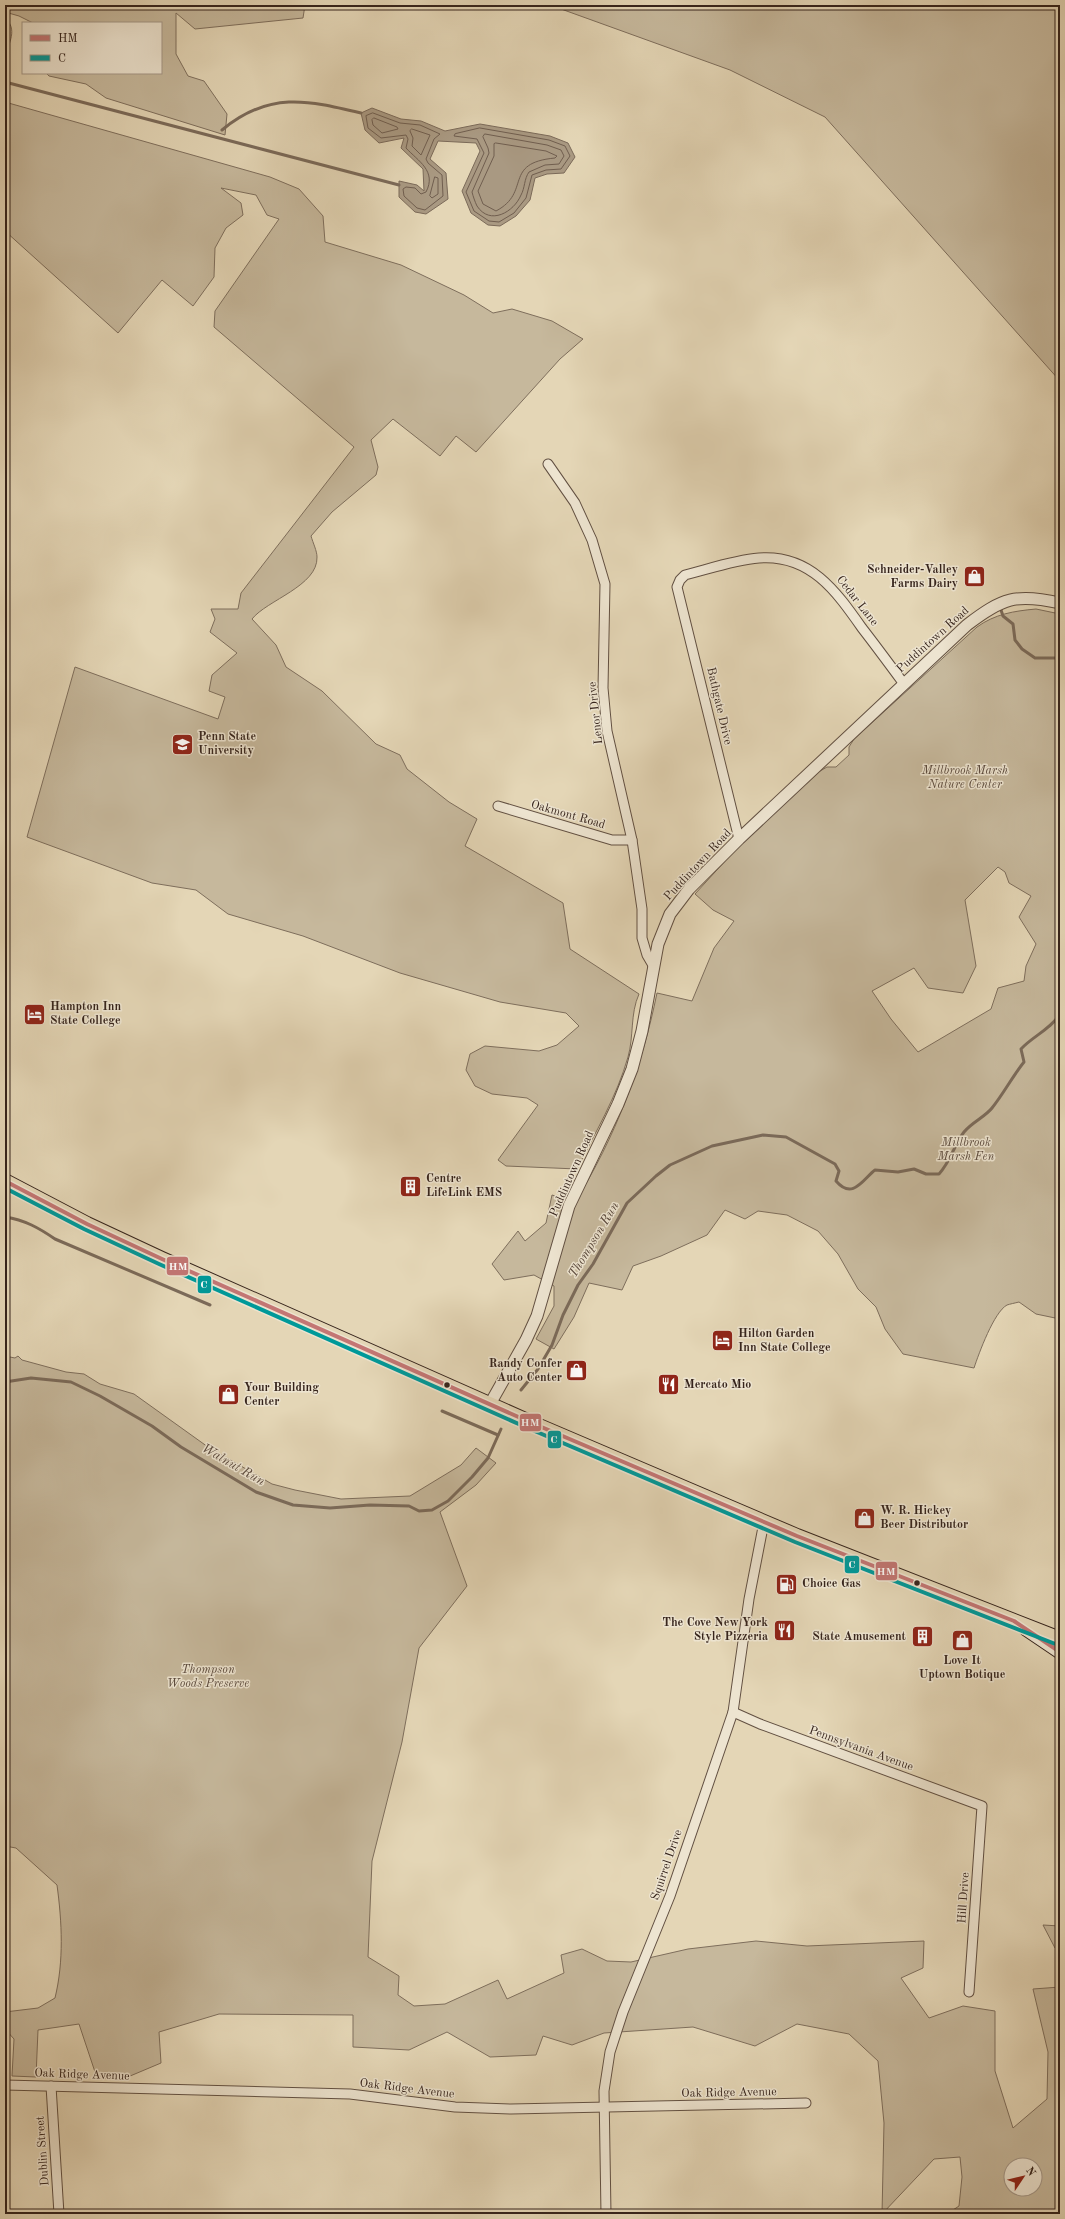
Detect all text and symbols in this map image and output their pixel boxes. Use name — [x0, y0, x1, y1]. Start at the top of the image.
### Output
legend — [22, 22, 162, 74]
text: HM — [58, 33, 78, 45]
text: C — [58, 53, 66, 65]
place label: Schneider-Valley Farms Dairy — [867, 564, 958, 590]
shop icon: Schneider-Valley Farms Dairy — [961, 564, 987, 590]
street label: Cedar Lane — [834, 574, 880, 629]
street label: Puddintown Road — [895, 605, 971, 675]
street label: Bathgate Drive — [704, 666, 734, 746]
street label: Lenor Drive — [587, 681, 605, 745]
school or university icon: Penn State University — [169, 731, 195, 757]
place label: Penn State University — [198, 731, 256, 757]
park label: Millbrook Marsh Nature Center — [921, 765, 1008, 791]
street label: Oakmont Road — [529, 799, 607, 831]
street label: Puddintown Road — [662, 827, 734, 903]
hotel icon: Hampton Inn State College — [22, 1001, 48, 1027]
place label: Hampton Inn State College — [50, 1001, 122, 1027]
street label: Puddintown Road — [548, 1129, 596, 1219]
park label: Millbrook Marsh Fen — [937, 1137, 995, 1163]
building icon: Centre LifeLink EMS — [398, 1173, 424, 1199]
place label: Centre LifeLink EMS — [426, 1173, 502, 1199]
water label: Thompson Run — [566, 1199, 622, 1280]
line badge: HM — [166, 1256, 189, 1276]
text: HM — [169, 1262, 188, 1273]
line badge: C — [197, 1275, 212, 1294]
text: C — [200, 1280, 208, 1291]
hotel icon: Hilton Garden Inn State College — [710, 1328, 736, 1354]
place label: Hilton Garden Inn State College — [738, 1328, 831, 1354]
place label: Randy Confer Auto Center — [489, 1358, 562, 1384]
shop icon: Randy Confer Auto Center — [564, 1358, 590, 1384]
restaurant icon: Mercato Mio — [655, 1372, 681, 1398]
place label: Mercato Mio — [684, 1379, 751, 1391]
unlabelled marker — [442, 1380, 452, 1390]
shop icon: Your Building Center — [215, 1382, 241, 1408]
place label: Your Building Center — [244, 1382, 319, 1408]
line badge: HM — [519, 1413, 542, 1432]
text: HM — [521, 1418, 540, 1429]
line badge: C — [547, 1430, 562, 1449]
text: C — [550, 1435, 558, 1446]
water label: Walnut Run — [199, 1442, 267, 1489]
shop icon: W. R. Hickey Beer Distributor — [851, 1505, 877, 1531]
place label: W. R. Hickey Beer Distributor — [880, 1505, 968, 1531]
line badge: C — [844, 1555, 860, 1574]
text: C — [848, 1560, 856, 1571]
line badge: HM — [875, 1561, 898, 1581]
text: HM — [877, 1567, 896, 1578]
fuel station icon: Choice Gas — [773, 1571, 799, 1597]
place label: Choice Gas — [802, 1578, 861, 1590]
unlabelled marker — [912, 1578, 922, 1588]
place label: The Cove New York Style Pizzeria — [662, 1617, 768, 1643]
restaurant icon: The Cove New York Style Pizzeria — [771, 1617, 797, 1643]
building icon: State Amusement — [909, 1624, 935, 1650]
shop icon: Love It Uptown Botique — [949, 1627, 975, 1653]
place label: State Amusement — [812, 1631, 907, 1643]
place label: Love It Uptown Botique — [919, 1655, 1006, 1681]
park label: Thompson Woods Preserve — [167, 1664, 249, 1690]
street label: Pennsylvania Avenue — [807, 1725, 915, 1774]
street label: Squirrel Drive — [649, 1828, 685, 1902]
street label: Hill Drive — [956, 1871, 972, 1924]
street label: Oak Ridge Avenue — [34, 2067, 130, 2083]
street label: Oak Ridge Avenue — [359, 2077, 456, 2101]
street label: Oak Ridge Avenue — [681, 2086, 777, 2100]
street label: Dublin Street — [35, 2116, 51, 2186]
north arrow — [1003, 2157, 1043, 2197]
text: N — [1023, 2166, 1037, 2179]

